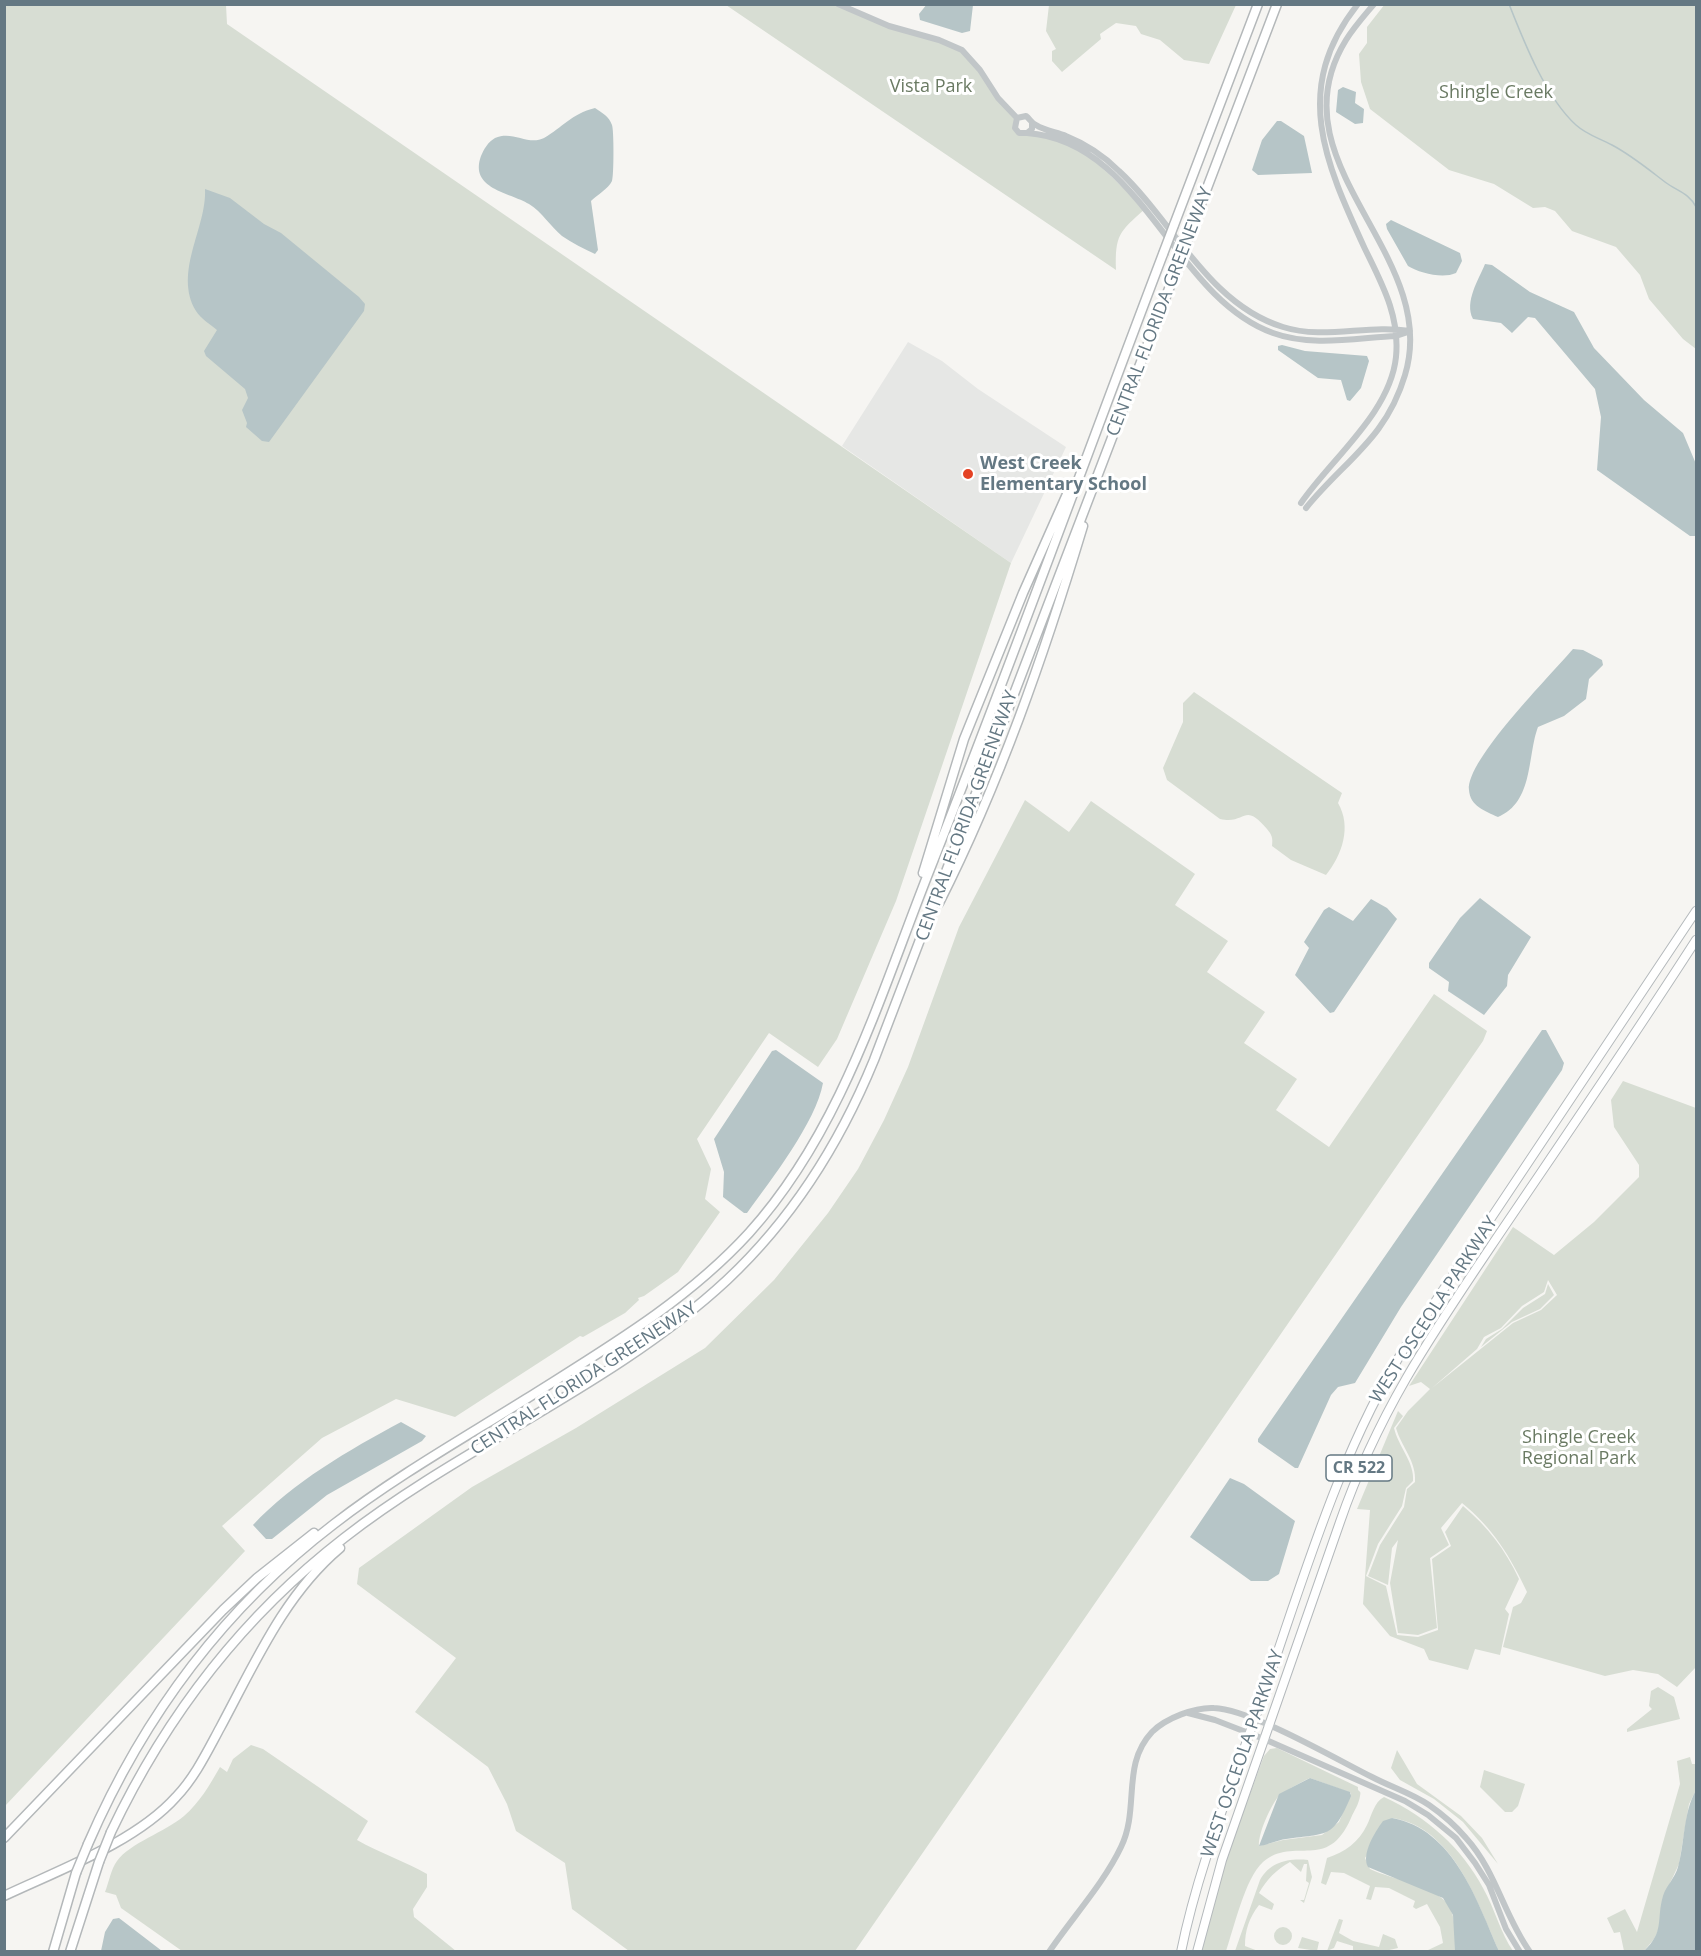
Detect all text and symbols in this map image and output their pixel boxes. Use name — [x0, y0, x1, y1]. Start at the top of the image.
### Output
park label: Vista Park — [890, 76, 972, 98]
park label: Shingle Creek — [1439, 82, 1553, 104]
street label: CENTRAL FLORIDA GREENEWAY — [1102, 184, 1218, 440]
place label: West Creek Elementary School — [980, 453, 1147, 496]
marker: West Creek Elementary School — [961, 467, 975, 481]
street label: CENTRAL FLORIDA GREENEWAY — [912, 688, 1022, 944]
street label: WEST OSCEOLA PARKWAY — [1366, 1213, 1502, 1407]
street label: CENTRAL FLORIDA GREENEWAY — [467, 1298, 701, 1460]
park label: Shingle Creek Regional Park — [1522, 1427, 1636, 1470]
road number: CR 522 — [1326, 1455, 1392, 1481]
street label: WEST OSCEOLA PARKWAY — [1197, 1647, 1289, 1861]

